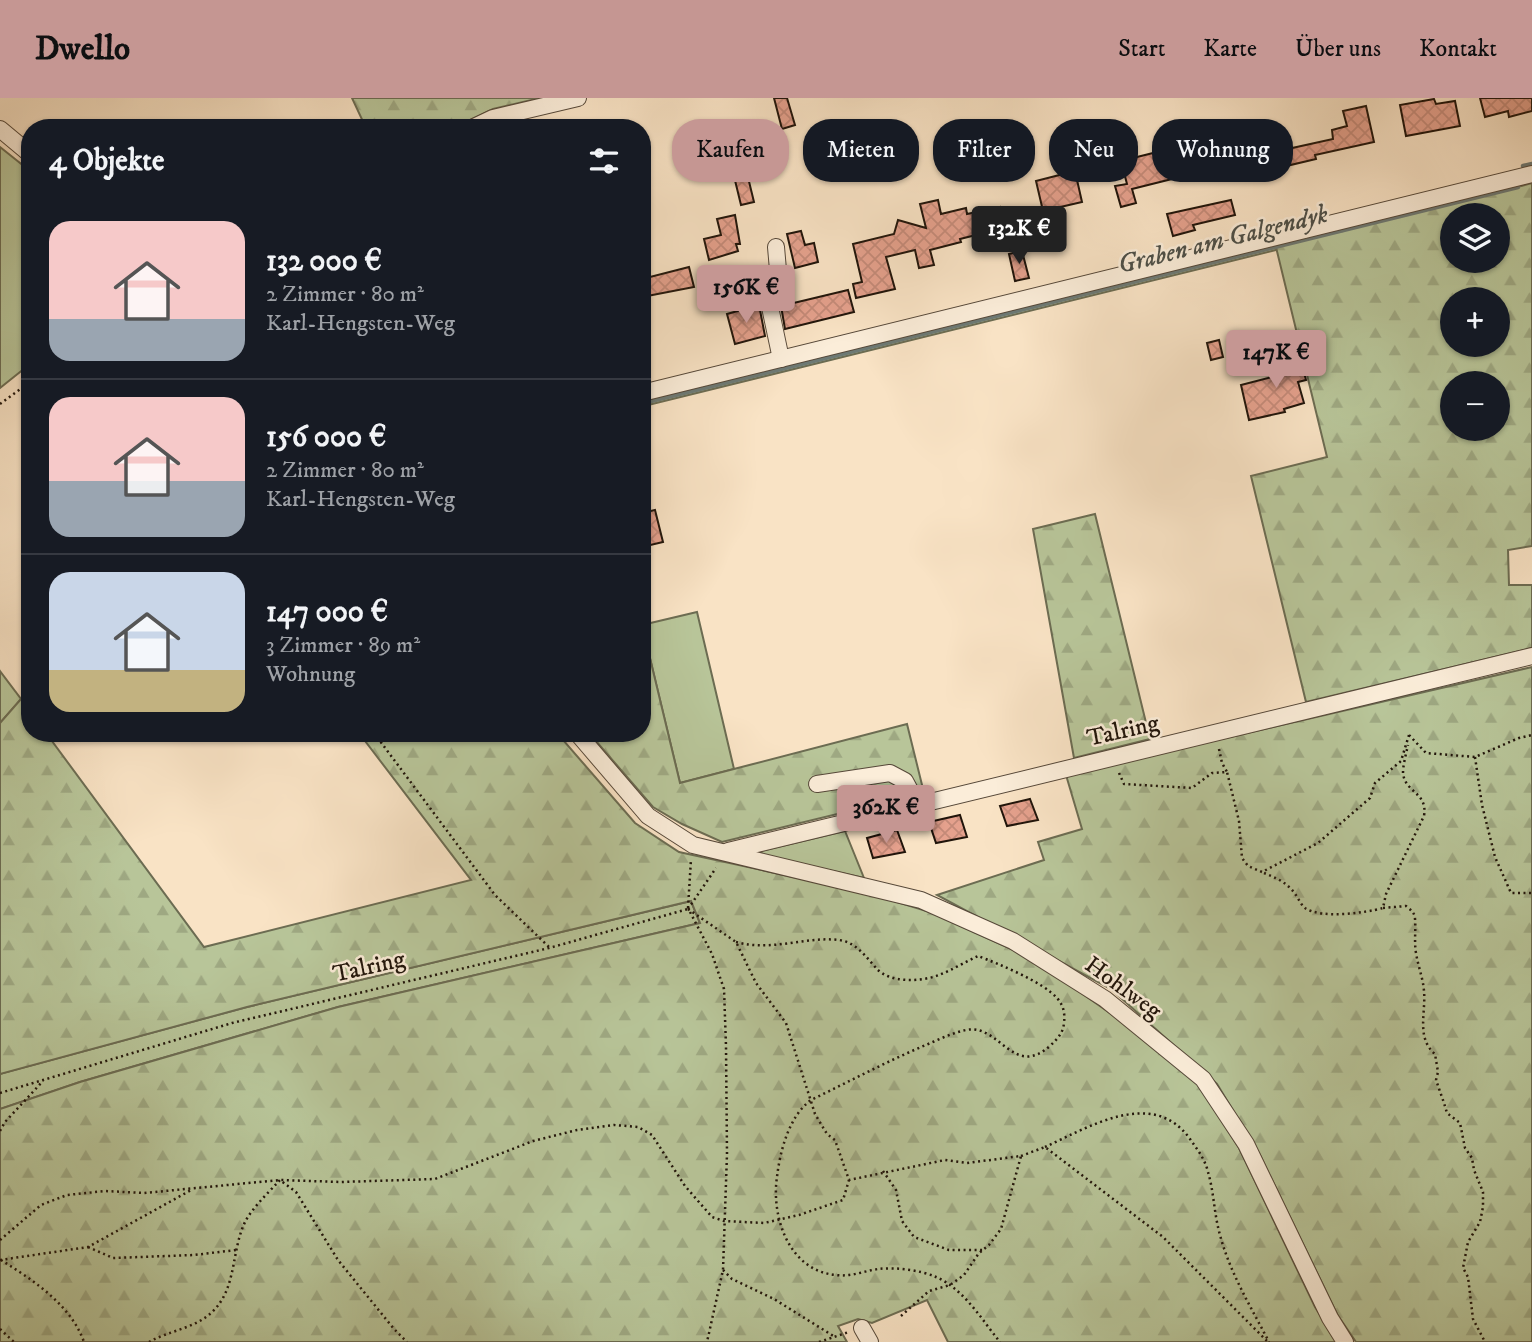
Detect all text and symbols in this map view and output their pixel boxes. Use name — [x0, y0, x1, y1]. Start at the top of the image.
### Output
text: Dwello — [35, 29, 130, 70]
text: Start — [1118, 34, 1165, 64]
text: Karte — [1203, 34, 1257, 64]
text: Über uns — [1295, 34, 1381, 64]
text: Kontakt — [1419, 34, 1497, 64]
chip: Kaufen — [672, 119, 789, 182]
chip: Mieten — [803, 119, 919, 182]
chip: Filter — [933, 119, 1035, 182]
chip: Neu — [1049, 119, 1138, 182]
chip: Wohnung — [1152, 119, 1293, 182]
icon: filters — [585, 142, 623, 180]
text: 4 Objekte — [49, 143, 164, 180]
water label: Graben am Galgendyk — [1114, 198, 1332, 282]
map controls — [1440, 203, 1510, 441]
button: layers — [1440, 203, 1510, 273]
pin: 132K € — [962, 206, 1076, 266]
text: 132K € — [988, 214, 1050, 243]
text: 132 000 € — [266, 243, 382, 280]
icon: home — [105, 249, 189, 333]
pin: 156K € — [689, 266, 803, 325]
text: 156K € — [713, 273, 779, 302]
text: 2 Zimmer · 80 m² — [266, 280, 424, 309]
button: + — [1440, 287, 1510, 357]
text: Karl-Hengsten-Weg — [266, 309, 455, 338]
pin: 147K € — [1219, 330, 1333, 390]
text: 147K € — [1242, 338, 1310, 367]
button: − — [1440, 371, 1510, 441]
text: 156 000 € — [266, 419, 386, 456]
icon: home — [105, 425, 189, 509]
text: 2 Zimmer · 80 m² — [266, 456, 424, 485]
text: Karl-Hengsten-Weg — [266, 485, 455, 514]
text: 147 000 € — [266, 594, 388, 631]
icon: home — [105, 600, 189, 684]
text: 3 Zimmer · 89 m² — [266, 631, 420, 660]
text: Wohnung — [266, 660, 355, 689]
street label: Talring — [1084, 708, 1162, 754]
pin: 362K € — [829, 786, 943, 845]
text: 362K € — [853, 793, 919, 822]
street label: Talring — [330, 944, 408, 990]
street label: Hohlweg — [1079, 950, 1168, 1026]

